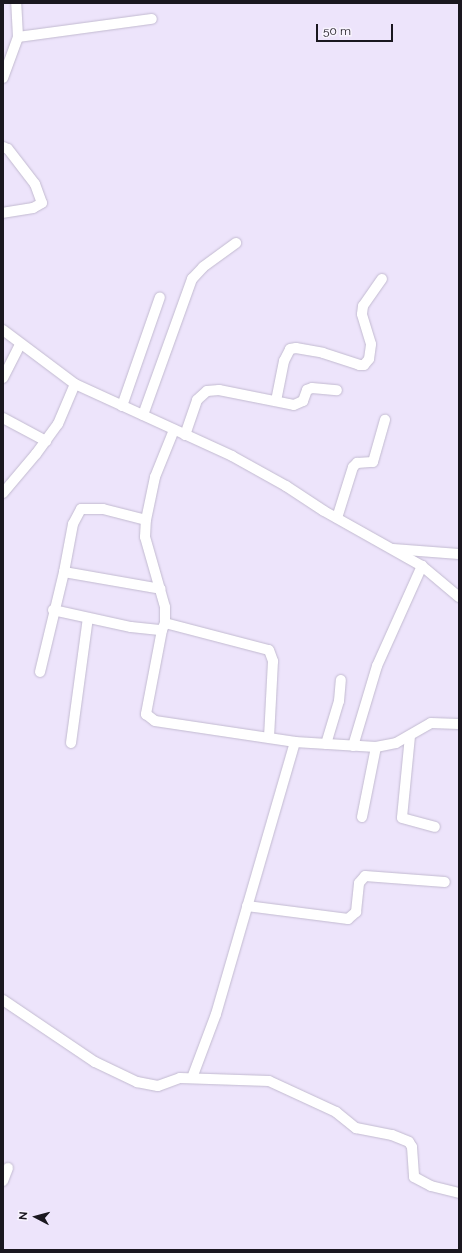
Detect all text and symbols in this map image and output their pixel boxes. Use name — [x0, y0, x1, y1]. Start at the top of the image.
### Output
scale bar — [318, 16, 395, 42]
text: 50 m — [323, 24, 351, 38]
north arrow — [16, 1197, 56, 1237]
text: N — [17, 1211, 30, 1221]

